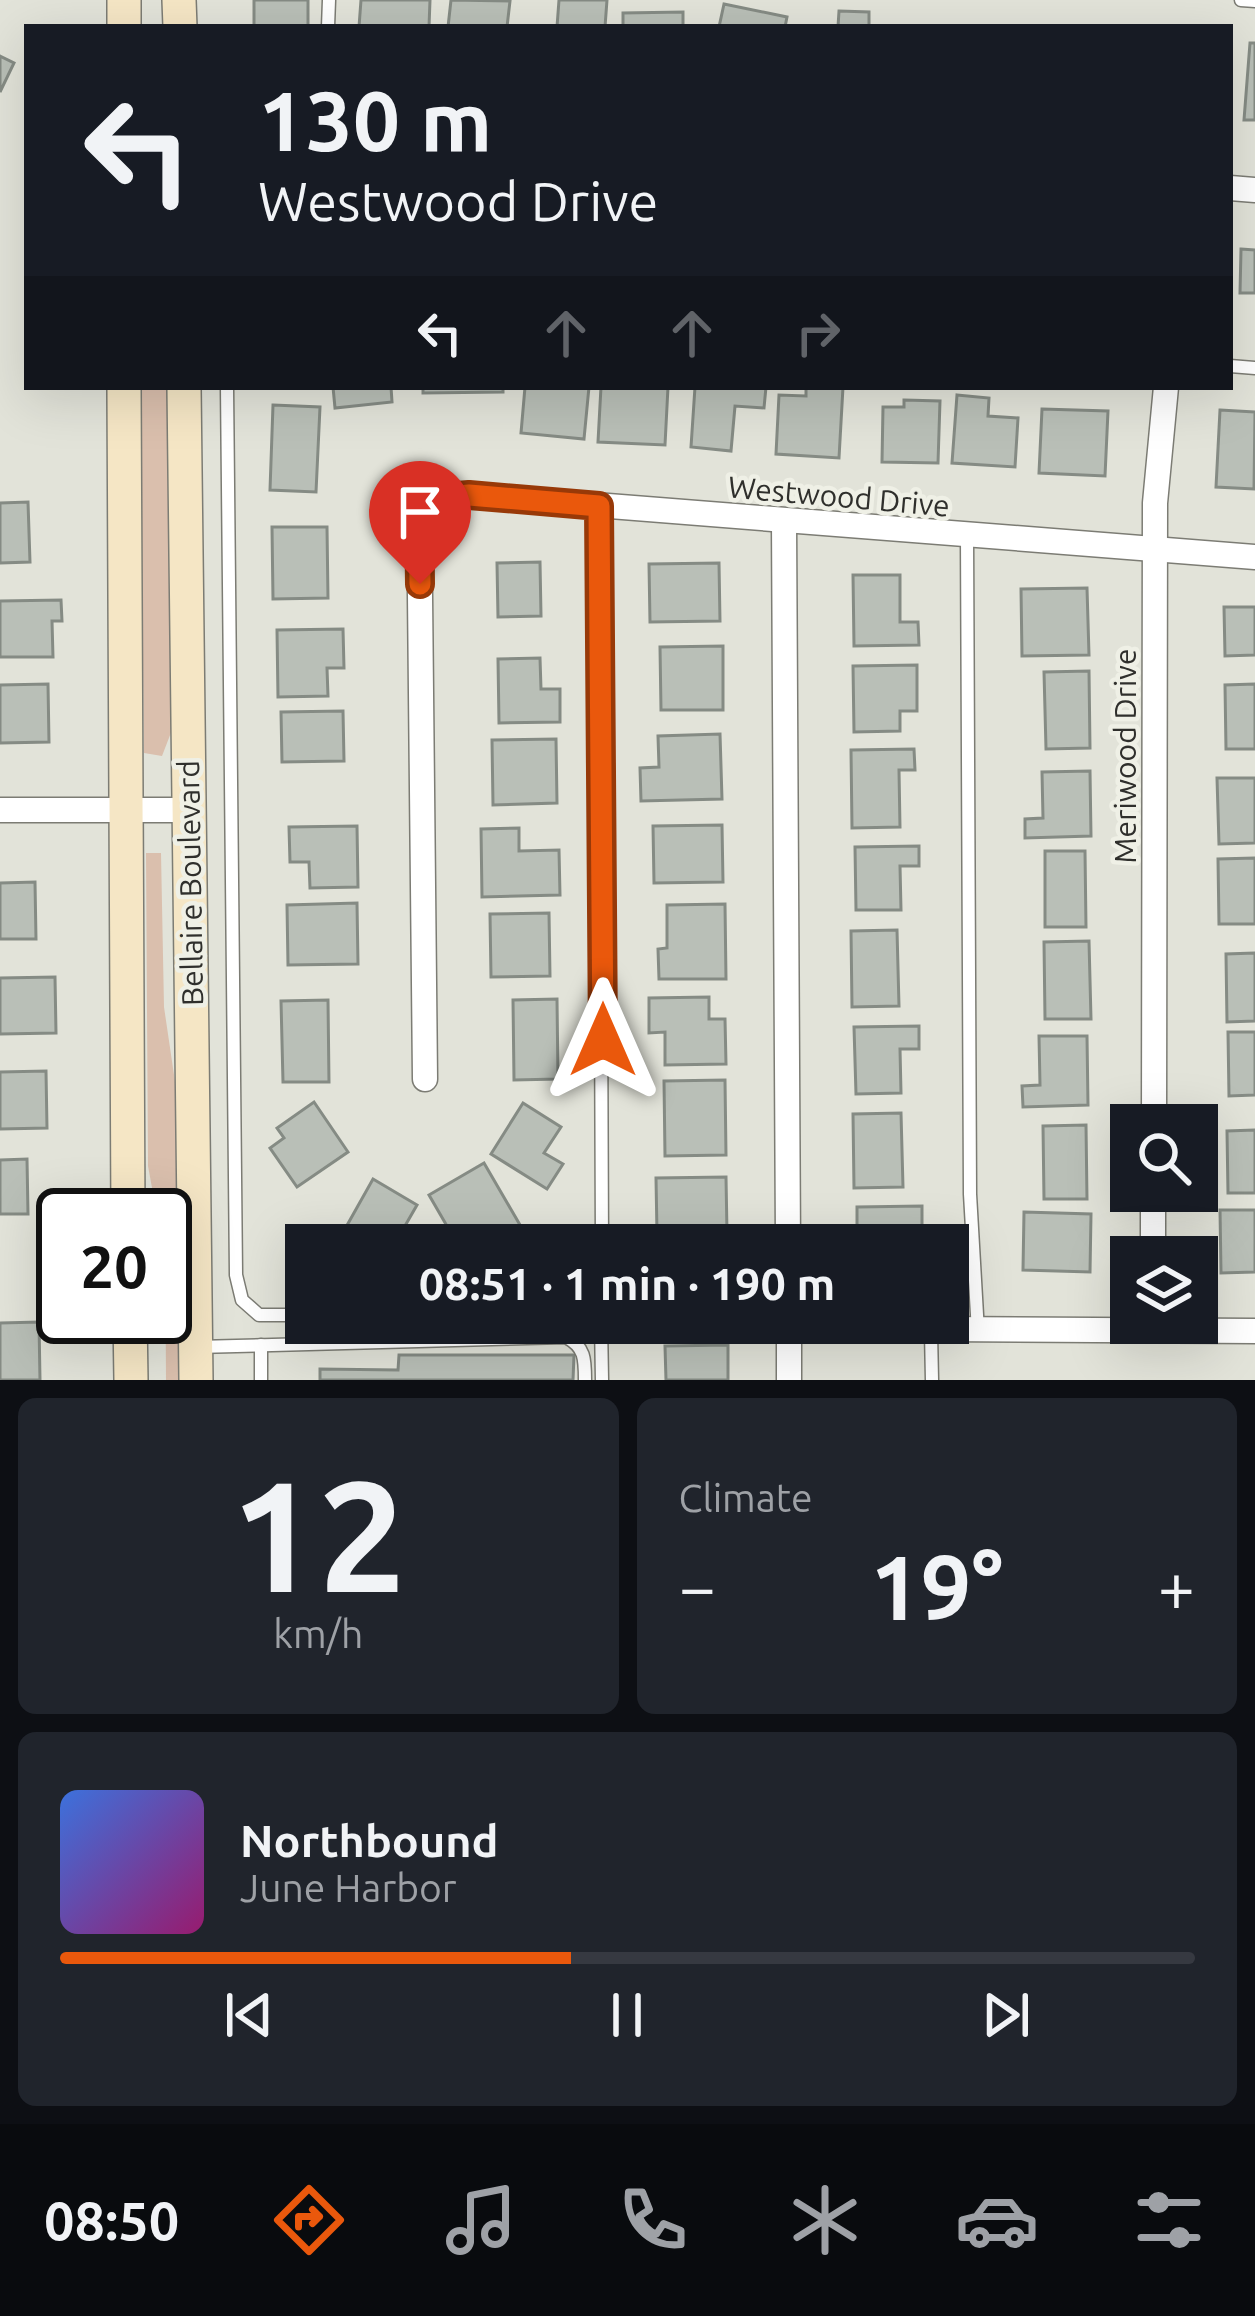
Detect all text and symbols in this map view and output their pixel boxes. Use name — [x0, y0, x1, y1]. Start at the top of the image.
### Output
icon: left — [60, 72, 216, 228]
text: 130 m — [258, 73, 492, 167]
text: Westwood Drive — [258, 171, 658, 231]
icon: left — [407, 300, 473, 366]
icon: ahead — [533, 300, 599, 366]
icon: ahead — [659, 300, 725, 366]
icon: right — [785, 300, 851, 366]
pin — [369, 461, 471, 584]
street label: Westwood Drive — [727, 469, 951, 523]
icon: arrive — [387, 479, 453, 545]
street label: Meriwood Drive — [1108, 649, 1142, 863]
street label: Bellaire Boulevard — [171, 760, 209, 1006]
position arrow — [540, 977, 666, 1103]
map controls — [1110, 1104, 1218, 1344]
button: search — [1110, 1104, 1218, 1212]
speed limit sign: 20 — [36, 1188, 192, 1344]
button: layers — [1110, 1236, 1218, 1344]
text: 08:51 · 1 min · 190 m — [419, 1258, 835, 1309]
text: 12 — [230, 1447, 406, 1621]
text: Climate — [679, 1476, 813, 1519]
text: 19° — [870, 1536, 1003, 1637]
text: − — [679, 1549, 716, 1623]
text: + — [1158, 1549, 1195, 1623]
text: km/h — [273, 1612, 363, 1655]
text: Northbound — [240, 1815, 499, 1866]
text: June Harbor — [240, 1866, 457, 1909]
icon: previous — [216, 1982, 282, 2048]
icon: pause — [594, 1982, 660, 2048]
icon: next — [973, 1982, 1039, 2048]
icon: directions — [267, 2178, 351, 2262]
icon: music — [439, 2178, 523, 2262]
icon: phone — [611, 2178, 695, 2262]
icon: climate — [783, 2178, 867, 2262]
icon: car — [955, 2178, 1039, 2262]
icon: filters — [1127, 2178, 1211, 2262]
text: 08:50 — [44, 2190, 179, 2250]

